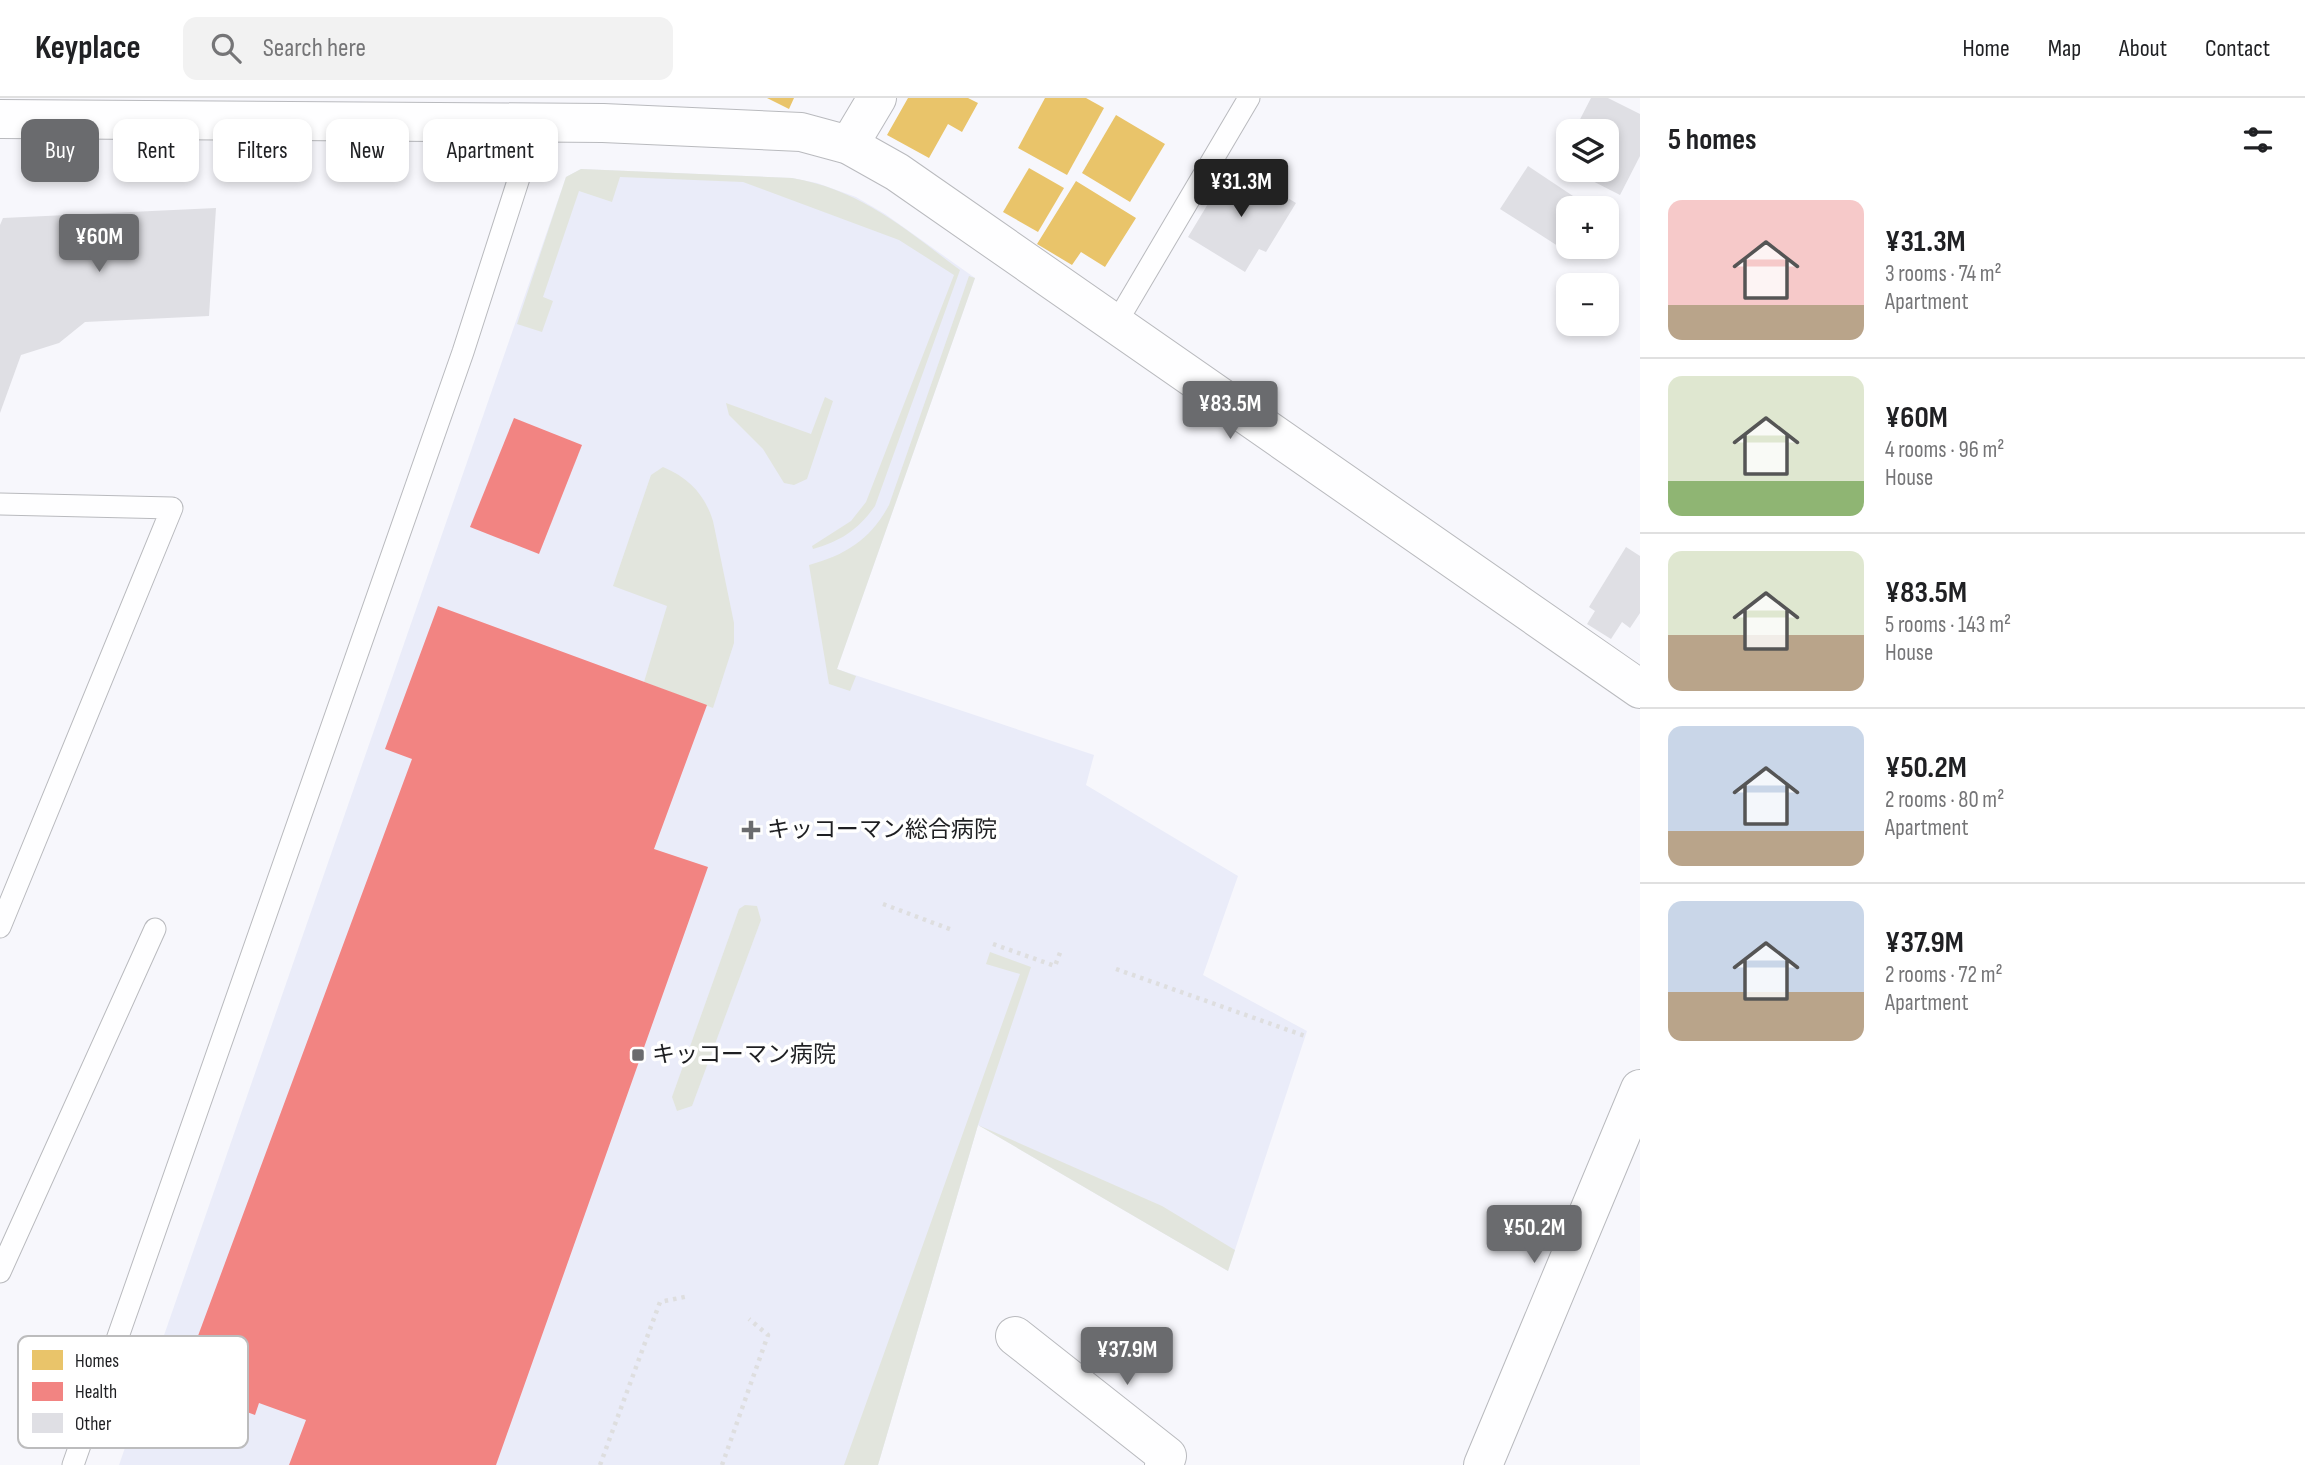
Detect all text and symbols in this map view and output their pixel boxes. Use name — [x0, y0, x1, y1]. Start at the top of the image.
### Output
search box — [183, 17, 673, 80]
text: Keyplace — [35, 28, 141, 68]
icon: search — [207, 29, 245, 67]
text: Search here — [263, 33, 366, 64]
text: Home — [1962, 34, 2010, 63]
text: Map — [2048, 34, 2081, 63]
text: About — [2119, 34, 2167, 63]
text: Contact — [2205, 34, 2270, 63]
chip: Buy — [21, 119, 99, 182]
chip: Rent — [113, 119, 199, 182]
chip: Filters — [213, 119, 312, 182]
chip: New — [326, 119, 409, 182]
chip: Apartment — [423, 119, 558, 182]
map controls — [1556, 119, 1619, 336]
button: layers — [1556, 119, 1619, 182]
icon: filters — [2239, 121, 2277, 159]
text: 5 homes — [1668, 122, 1757, 158]
pin: ¥31.3M — [1184, 159, 1298, 219]
text: ¥31.3M — [1210, 168, 1272, 196]
button: + — [1556, 196, 1619, 259]
pin: ¥60M — [58, 214, 140, 274]
text: ¥60M — [75, 223, 123, 251]
text: ¥31.3M — [1885, 224, 1966, 260]
icon: home — [1724, 228, 1808, 312]
text: 3 rooms · 74 m² — [1885, 260, 2002, 288]
button: − — [1556, 273, 1619, 336]
text: Apartment — [1885, 288, 1969, 316]
pin: ¥83.5M — [1173, 382, 1287, 441]
text: ¥83.5M — [1199, 390, 1261, 418]
text: ¥60M — [1885, 400, 1948, 436]
icon: home — [1724, 404, 1808, 488]
text: 4 rooms · 96 m² — [1885, 436, 2004, 464]
text: House — [1885, 464, 1933, 492]
text: ¥83.5M — [1885, 575, 1967, 611]
icon: home — [1724, 579, 1808, 663]
text: 5 rooms · 143 m² — [1885, 611, 2011, 639]
text: House — [1885, 639, 1933, 667]
text: ¥50.2M — [1885, 750, 1967, 786]
icon: home — [1724, 754, 1808, 838]
text: 2 rooms · 80 m² — [1885, 786, 2004, 814]
text: Apartment — [1885, 814, 1969, 842]
place label: キッコーマン総合病院 — [767, 816, 997, 844]
marker: キッコーマン総合病院 — [741, 820, 761, 840]
text: ¥37.9M — [1885, 925, 1964, 961]
icon: home — [1724, 929, 1808, 1013]
text: 2 rooms · 72 m² — [1885, 961, 2003, 989]
text: Apartment — [1885, 989, 1969, 1017]
place label: キッコーマン病院 — [652, 1041, 836, 1069]
marker: キッコーマン病院 — [630, 1047, 646, 1063]
pin: ¥50.2M — [1477, 1206, 1591, 1265]
text: ¥50.2M — [1503, 1214, 1565, 1242]
pin: ¥37.9M — [1070, 1328, 1184, 1387]
legend — [18, 1336, 248, 1448]
text: ¥37.9M — [1097, 1336, 1157, 1364]
text: Homes — [75, 1350, 119, 1373]
text: Health — [75, 1381, 117, 1404]
text: Other — [75, 1413, 112, 1436]

